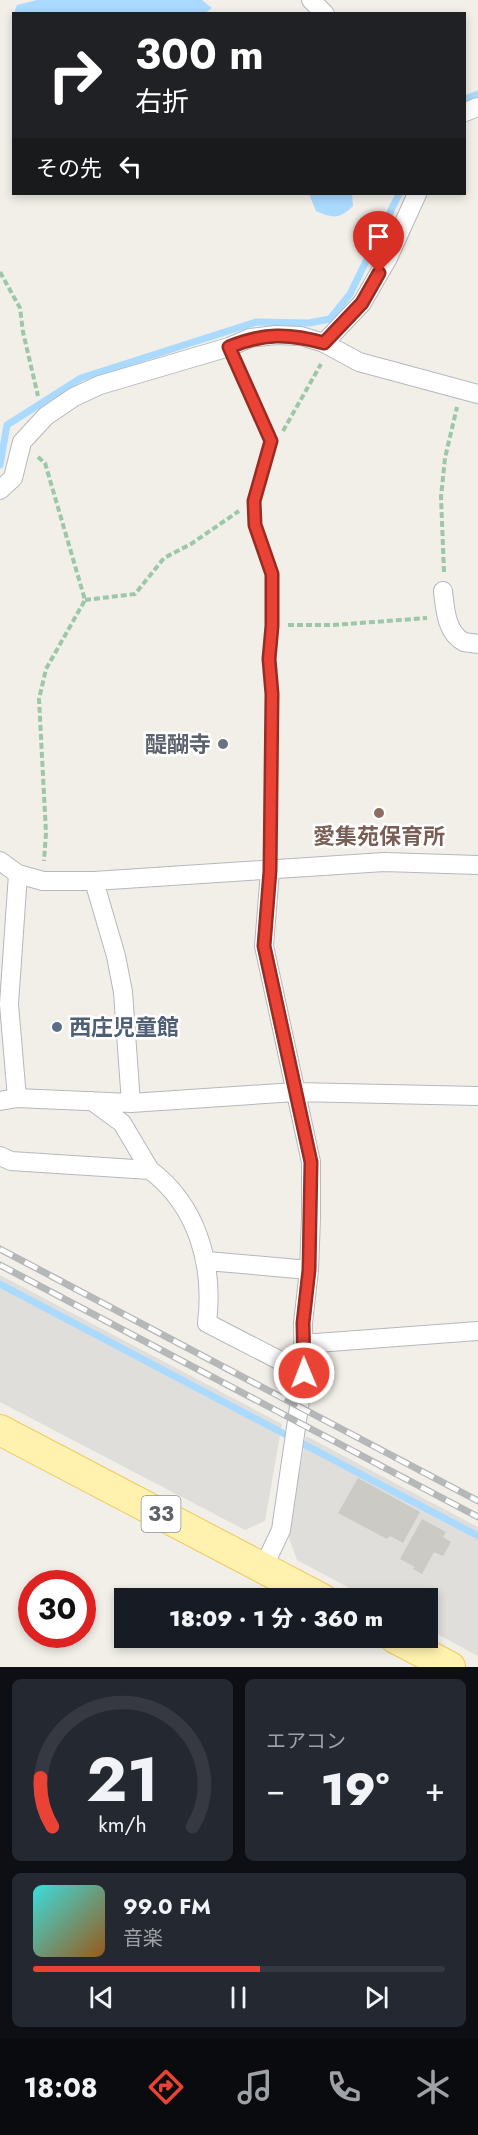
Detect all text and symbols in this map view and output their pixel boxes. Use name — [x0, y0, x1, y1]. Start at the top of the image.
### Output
text: 300 m — [135, 24, 264, 85]
icon: right — [36, 36, 114, 114]
text: 右折 — [135, 82, 189, 121]
icon: left — [114, 150, 147, 183]
text: その先 — [36, 152, 102, 184]
pin — [353, 211, 404, 273]
icon: arrive — [362, 220, 395, 253]
place label: 醍醐寺 — [145, 728, 211, 760]
marker: 醍醐寺 — [216, 737, 230, 751]
marker: 愛集苑保育所 — [372, 806, 386, 820]
place label: 愛集苑保育所 — [313, 820, 445, 852]
place label: 西庄児童館 — [69, 1011, 179, 1043]
marker: 西庄児童館 — [50, 1020, 64, 1034]
position arrow — [272, 1341, 336, 1405]
road number: 33 — [142, 1496, 180, 1532]
speed limit sign: 30 — [18, 1570, 96, 1648]
text: 18:09 · 1 分 · 360 m — [169, 1602, 383, 1634]
text: エアコン — [266, 1727, 346, 1756]
text: 21 — [86, 1734, 159, 1824]
text: 19° — [321, 1757, 389, 1822]
text: − — [266, 1766, 285, 1813]
text: + — [425, 1766, 445, 1813]
text: km/h — [98, 1809, 147, 1840]
text: 99.0 FM — [123, 1890, 211, 1922]
text: 音楽 — [123, 1924, 163, 1953]
icon: previous — [85, 1981, 118, 2014]
icon: pause — [222, 1981, 255, 2014]
icon: next — [360, 1981, 393, 2014]
icon: directions — [145, 2066, 187, 2108]
icon: music — [234, 2066, 276, 2108]
icon: phone — [323, 2066, 365, 2108]
icon: climate — [412, 2066, 454, 2108]
text: 18:08 — [24, 2068, 98, 2107]

